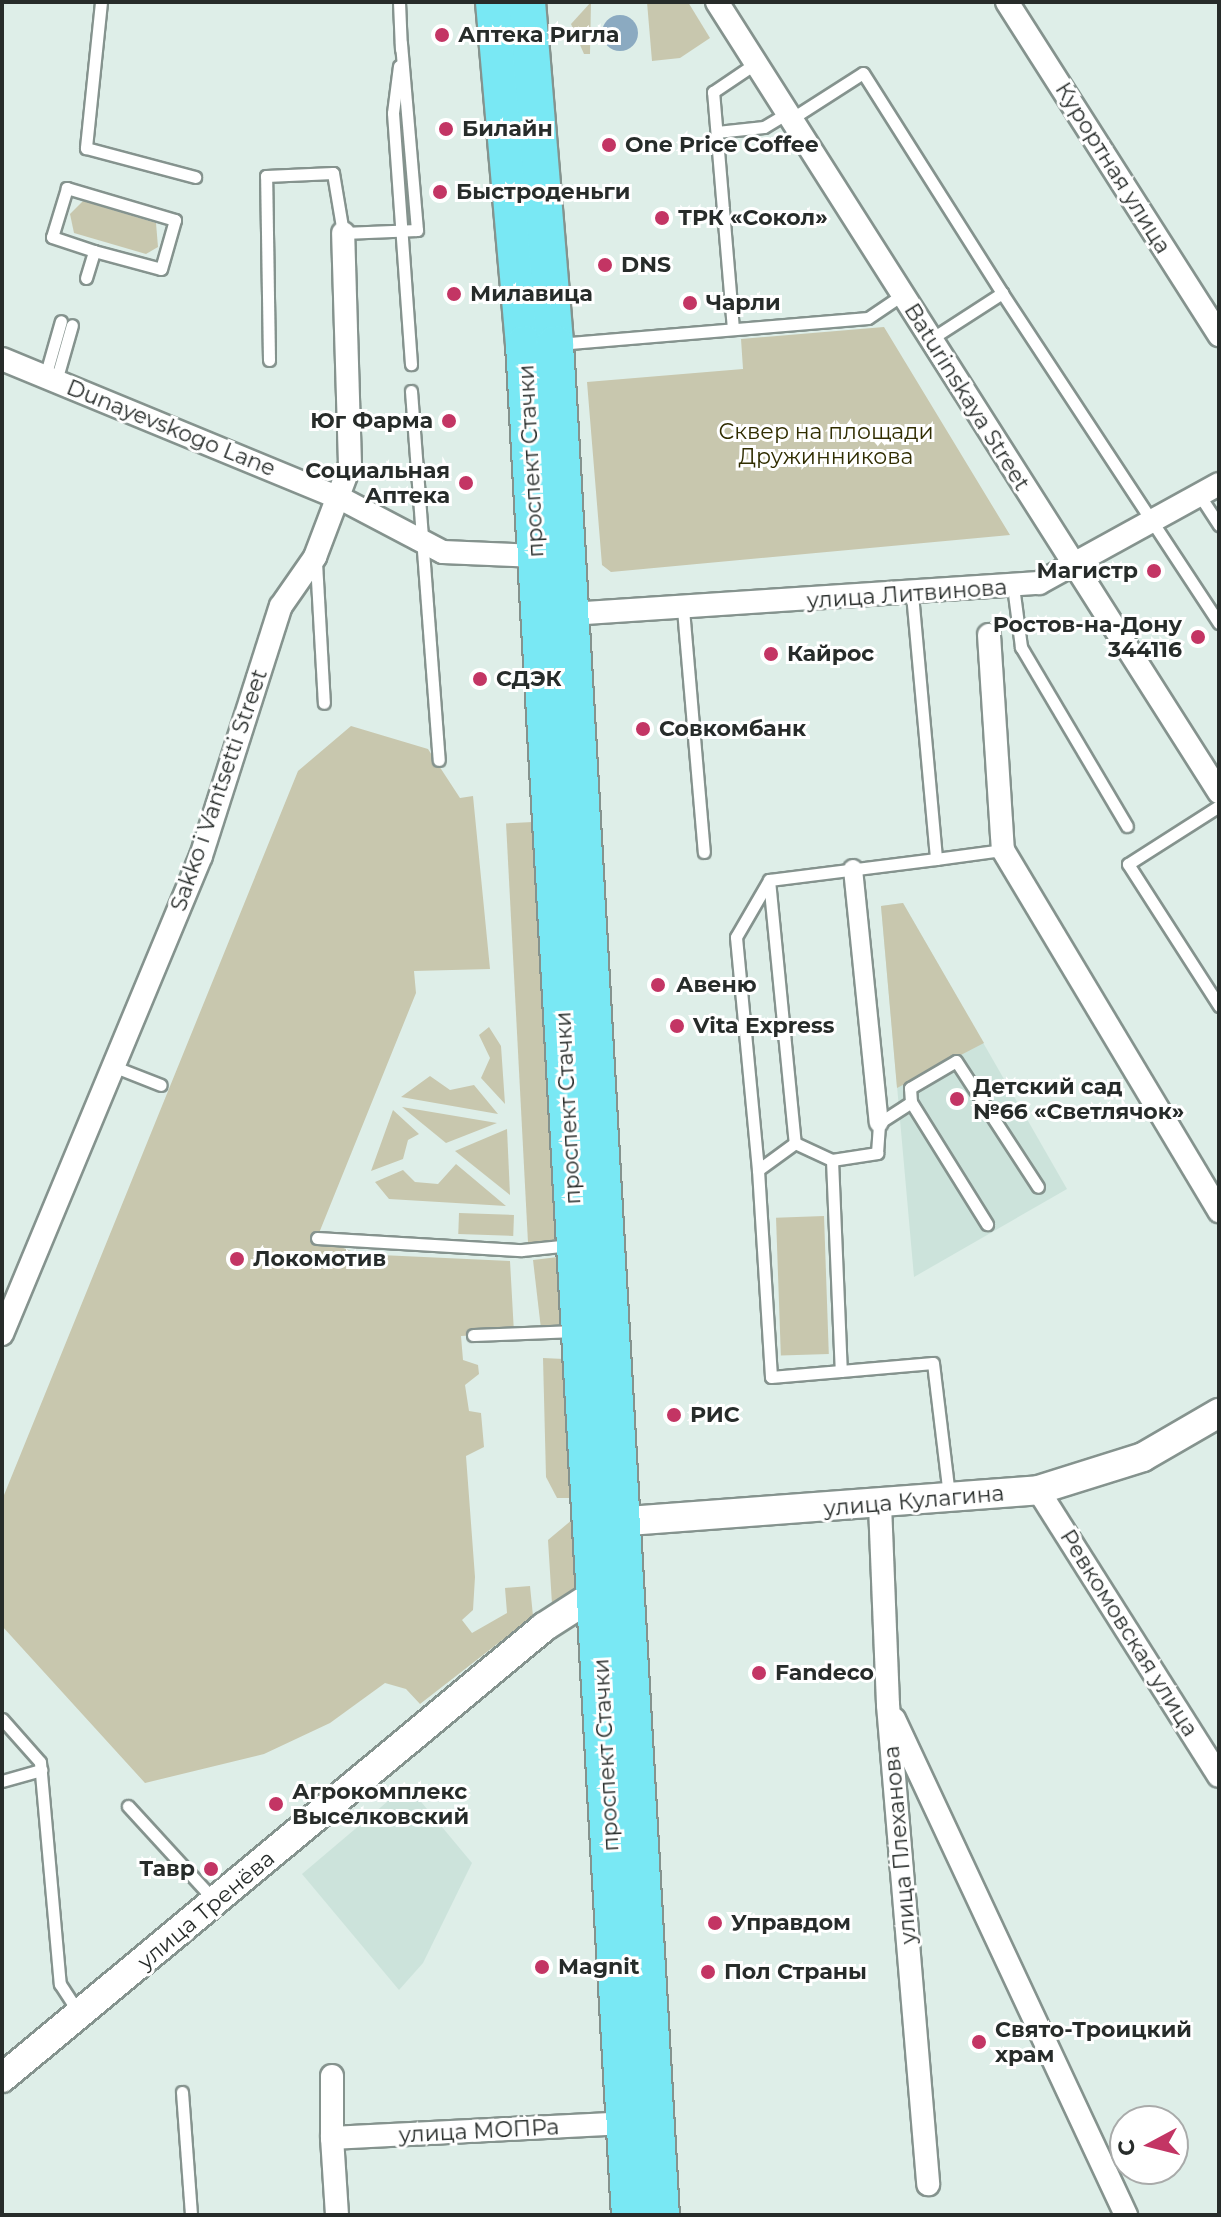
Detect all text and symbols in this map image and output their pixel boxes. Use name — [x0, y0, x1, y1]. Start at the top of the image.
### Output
place label: Аптека Ригла — [458, 22, 619, 48]
marker: Аптека Ригла — [433, 26, 451, 44]
street label: Курортная улица — [1050, 78, 1176, 258]
place label: Билайн — [462, 116, 553, 142]
marker: Билайн — [437, 120, 455, 138]
place label: One Price Coffee — [625, 132, 819, 158]
marker: One Price Coffee — [600, 136, 618, 154]
place label: Быстроденьги — [456, 179, 630, 205]
marker: Быстроденьги — [431, 183, 449, 201]
place label: ТРК «Сокол» — [678, 205, 828, 231]
marker: ТРК «Сокол» — [653, 209, 671, 227]
place label: DNS — [621, 252, 671, 278]
marker: DNS — [596, 256, 614, 274]
place label: Милавица — [470, 281, 593, 307]
marker: Милавица — [445, 285, 463, 303]
place label: Чарли — [706, 290, 781, 316]
marker: Чарли — [681, 294, 699, 312]
street label: Baturinskaya Street — [899, 299, 1035, 495]
street label: проспект Стачки — [513, 364, 549, 558]
street label: Dunayevskogo Lane — [63, 374, 279, 482]
place label: Юг Фарма — [310, 408, 433, 434]
marker: Юг Фарма — [440, 412, 458, 430]
park label: Сквер на площади Дружинникова — [718, 418, 934, 470]
place label: Социальная Аптека — [305, 457, 450, 508]
marker: Социальная Аптека — [457, 474, 475, 492]
place label: Магистр — [1037, 558, 1138, 584]
marker: Магистр — [1145, 562, 1163, 580]
street label: улица Литвинова — [806, 574, 1008, 614]
place label: Ростов-на-Дону 344116 — [993, 611, 1182, 662]
marker: Ростов-на-Дону 344116 — [1189, 628, 1207, 646]
place label: Кайрос — [787, 641, 874, 667]
marker: Кайрос — [762, 645, 780, 663]
street label: Sakko i Vantsetti Street — [165, 665, 273, 915]
place label: СДЭК — [496, 666, 562, 692]
marker: СДЭК — [471, 670, 489, 688]
place label: Совкомбанк — [659, 716, 806, 742]
marker: Совкомбанк — [634, 720, 652, 738]
place label: Авеню — [676, 972, 757, 998]
marker: Авеню — [647, 974, 669, 996]
street label: проспект Стачки — [550, 1011, 586, 1205]
place label: Vita Express — [693, 1013, 834, 1039]
marker: Vita Express — [668, 1017, 686, 1035]
place label: Детский сад №66 «Светлячок» — [973, 1073, 1184, 1124]
marker: Детский сад №66 «Светлячок» — [948, 1090, 966, 1108]
place label: Локомотив — [253, 1246, 386, 1272]
marker: Локомотив — [228, 1250, 246, 1268]
place label: РИС — [690, 1402, 740, 1428]
marker: РИС — [665, 1406, 683, 1424]
street label: улица Кулагина — [823, 1480, 1005, 1522]
street label: Ревкомовская улица — [1054, 1525, 1204, 1741]
street label: проспект Стачки — [588, 1658, 624, 1852]
place label: Fandeco — [775, 1660, 874, 1686]
marker: Fandeco — [750, 1664, 768, 1682]
street label: улица Плеханова — [878, 1745, 922, 1945]
place label: Агрокомплекс Выселковский — [292, 1778, 469, 1830]
marker: Агрокомплекс Выселковский — [267, 1795, 285, 1813]
street label: улица Тренёва — [132, 1845, 280, 1975]
place label: Тавр — [139, 1856, 195, 1882]
marker: Тавр — [202, 1860, 220, 1878]
place label: Управдом — [731, 1910, 851, 1936]
marker: Управдом — [706, 1914, 724, 1932]
place label: Magnit — [558, 1954, 639, 1980]
marker: Magnit — [533, 1958, 551, 1976]
place label: Пол Страны — [724, 1959, 867, 1985]
marker: Пол Страны — [699, 1963, 717, 1981]
place label: Свято-Троицкий храм — [995, 2016, 1192, 2068]
marker: Свято-Троицкий храм — [970, 2033, 988, 2051]
north arrow — [1109, 2105, 1189, 2185]
street label: улица МОПРа — [398, 2114, 560, 2148]
text: С — [1112, 2138, 1141, 2157]

